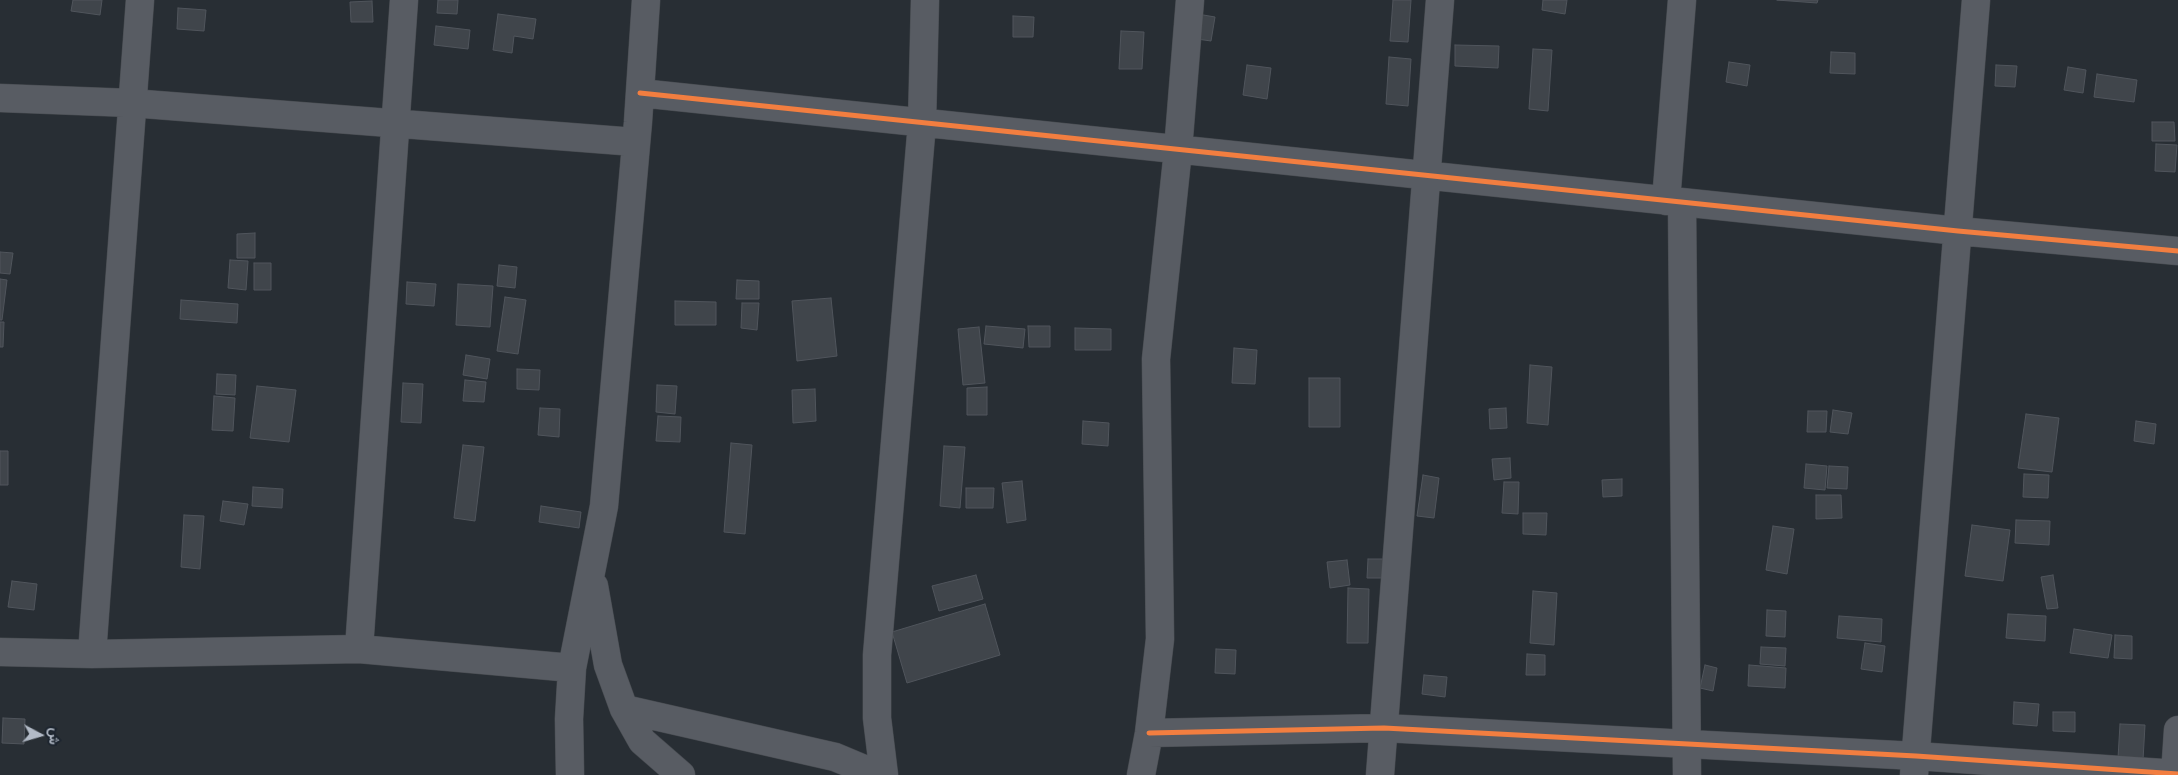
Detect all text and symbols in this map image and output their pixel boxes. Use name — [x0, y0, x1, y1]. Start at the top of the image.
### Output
north arrow — [15, 710, 65, 760]
text: ش — [45, 727, 65, 746]

